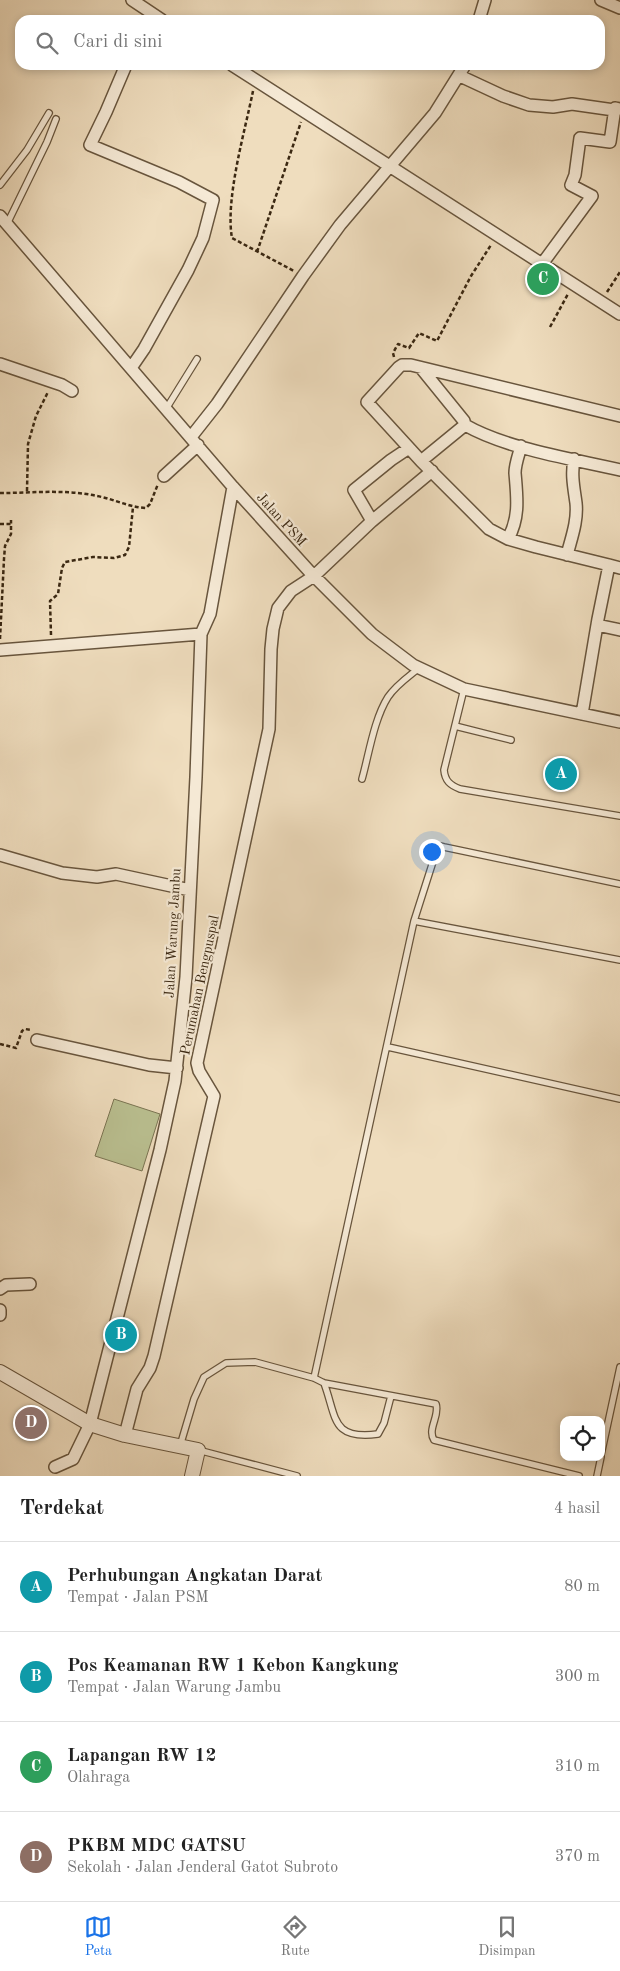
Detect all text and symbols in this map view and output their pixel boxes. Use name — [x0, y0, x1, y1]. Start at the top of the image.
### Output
search box — [15, 15, 605, 70]
icon: search — [33, 29, 61, 57]
text: Cari di sini — [73, 33, 163, 52]
pin: C — [527, 260, 559, 298]
street label: Jalan PSM — [254, 490, 309, 549]
pin: A — [545, 755, 577, 793]
your location — [419, 839, 445, 865]
street label: Jalan Warung Jambu — [163, 867, 183, 998]
street label: Perumahan Bengpuspal — [178, 914, 222, 1056]
pin: B — [105, 1316, 137, 1354]
pin: D — [15, 1404, 47, 1442]
map controls — [560, 1416, 605, 1461]
button: locate — [560, 1416, 605, 1461]
text: Terdekat — [20, 1498, 104, 1519]
text: 4 hasil — [554, 1501, 600, 1517]
text: Perhubungan Angkatan Darat — [67, 1567, 322, 1586]
text: A — [30, 1579, 42, 1595]
text: 80 m — [564, 1579, 600, 1595]
text: Tempat · Jalan PSM — [67, 1590, 209, 1606]
text: Pos Keamanan RW 1 Kebon Kangkung — [67, 1657, 398, 1676]
text: B — [30, 1669, 42, 1685]
text: 300 m — [555, 1669, 600, 1685]
text: Tempat · Jalan Warung Jambu — [67, 1680, 281, 1696]
text: Lapangan RW 12 — [67, 1747, 217, 1766]
text: C — [31, 1759, 41, 1775]
text: 310 m — [555, 1759, 600, 1775]
text: Olahraga — [67, 1770, 130, 1786]
text: PKBM MDC GATSU — [67, 1837, 246, 1856]
text: D — [30, 1849, 42, 1865]
text: 370 m — [555, 1849, 600, 1865]
text: Sekolah · Jalan Jenderal Gatot Subroto — [67, 1860, 338, 1876]
tab: Peta — [84, 1913, 112, 1960]
tab: Rute — [281, 1913, 310, 1960]
tab: Disimpan — [478, 1913, 536, 1960]

